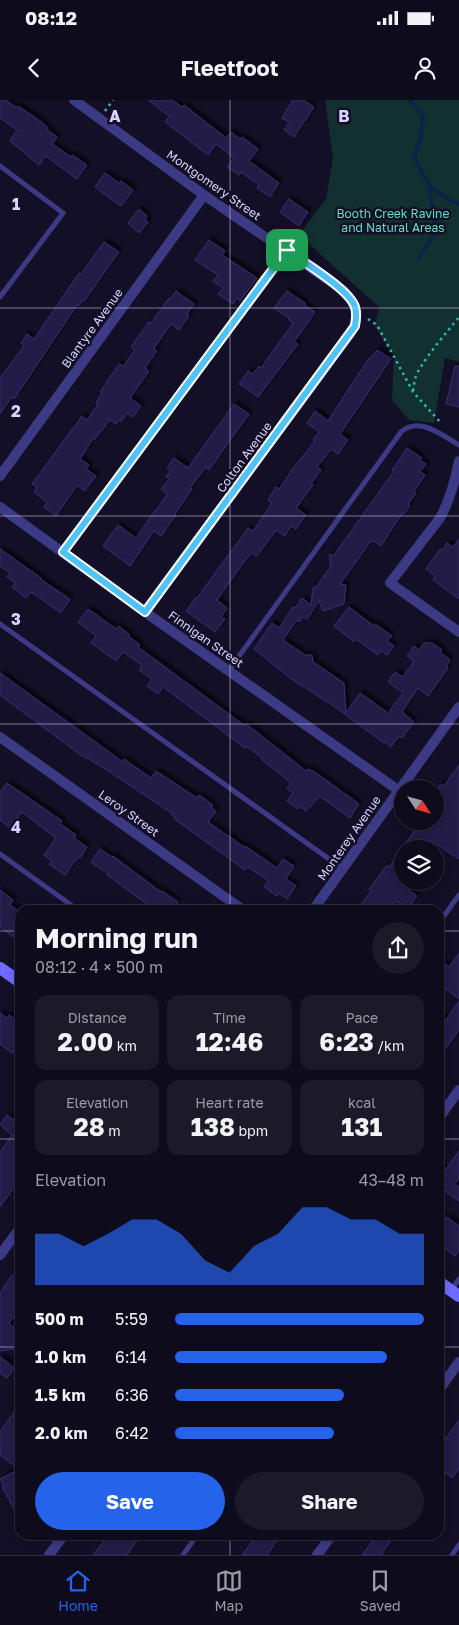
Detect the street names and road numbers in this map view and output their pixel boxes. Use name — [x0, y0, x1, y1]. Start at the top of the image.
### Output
street label: Montgomery Street — [164, 147, 264, 223]
street label: Blantyre Avenue — [58, 285, 126, 371]
street label: Colton Avenue — [213, 419, 275, 495]
street label: Finnigan Street — [165, 608, 247, 671]
street label: Leroy Street — [96, 787, 162, 839]
street label: Monterey Avenue — [314, 793, 384, 883]

